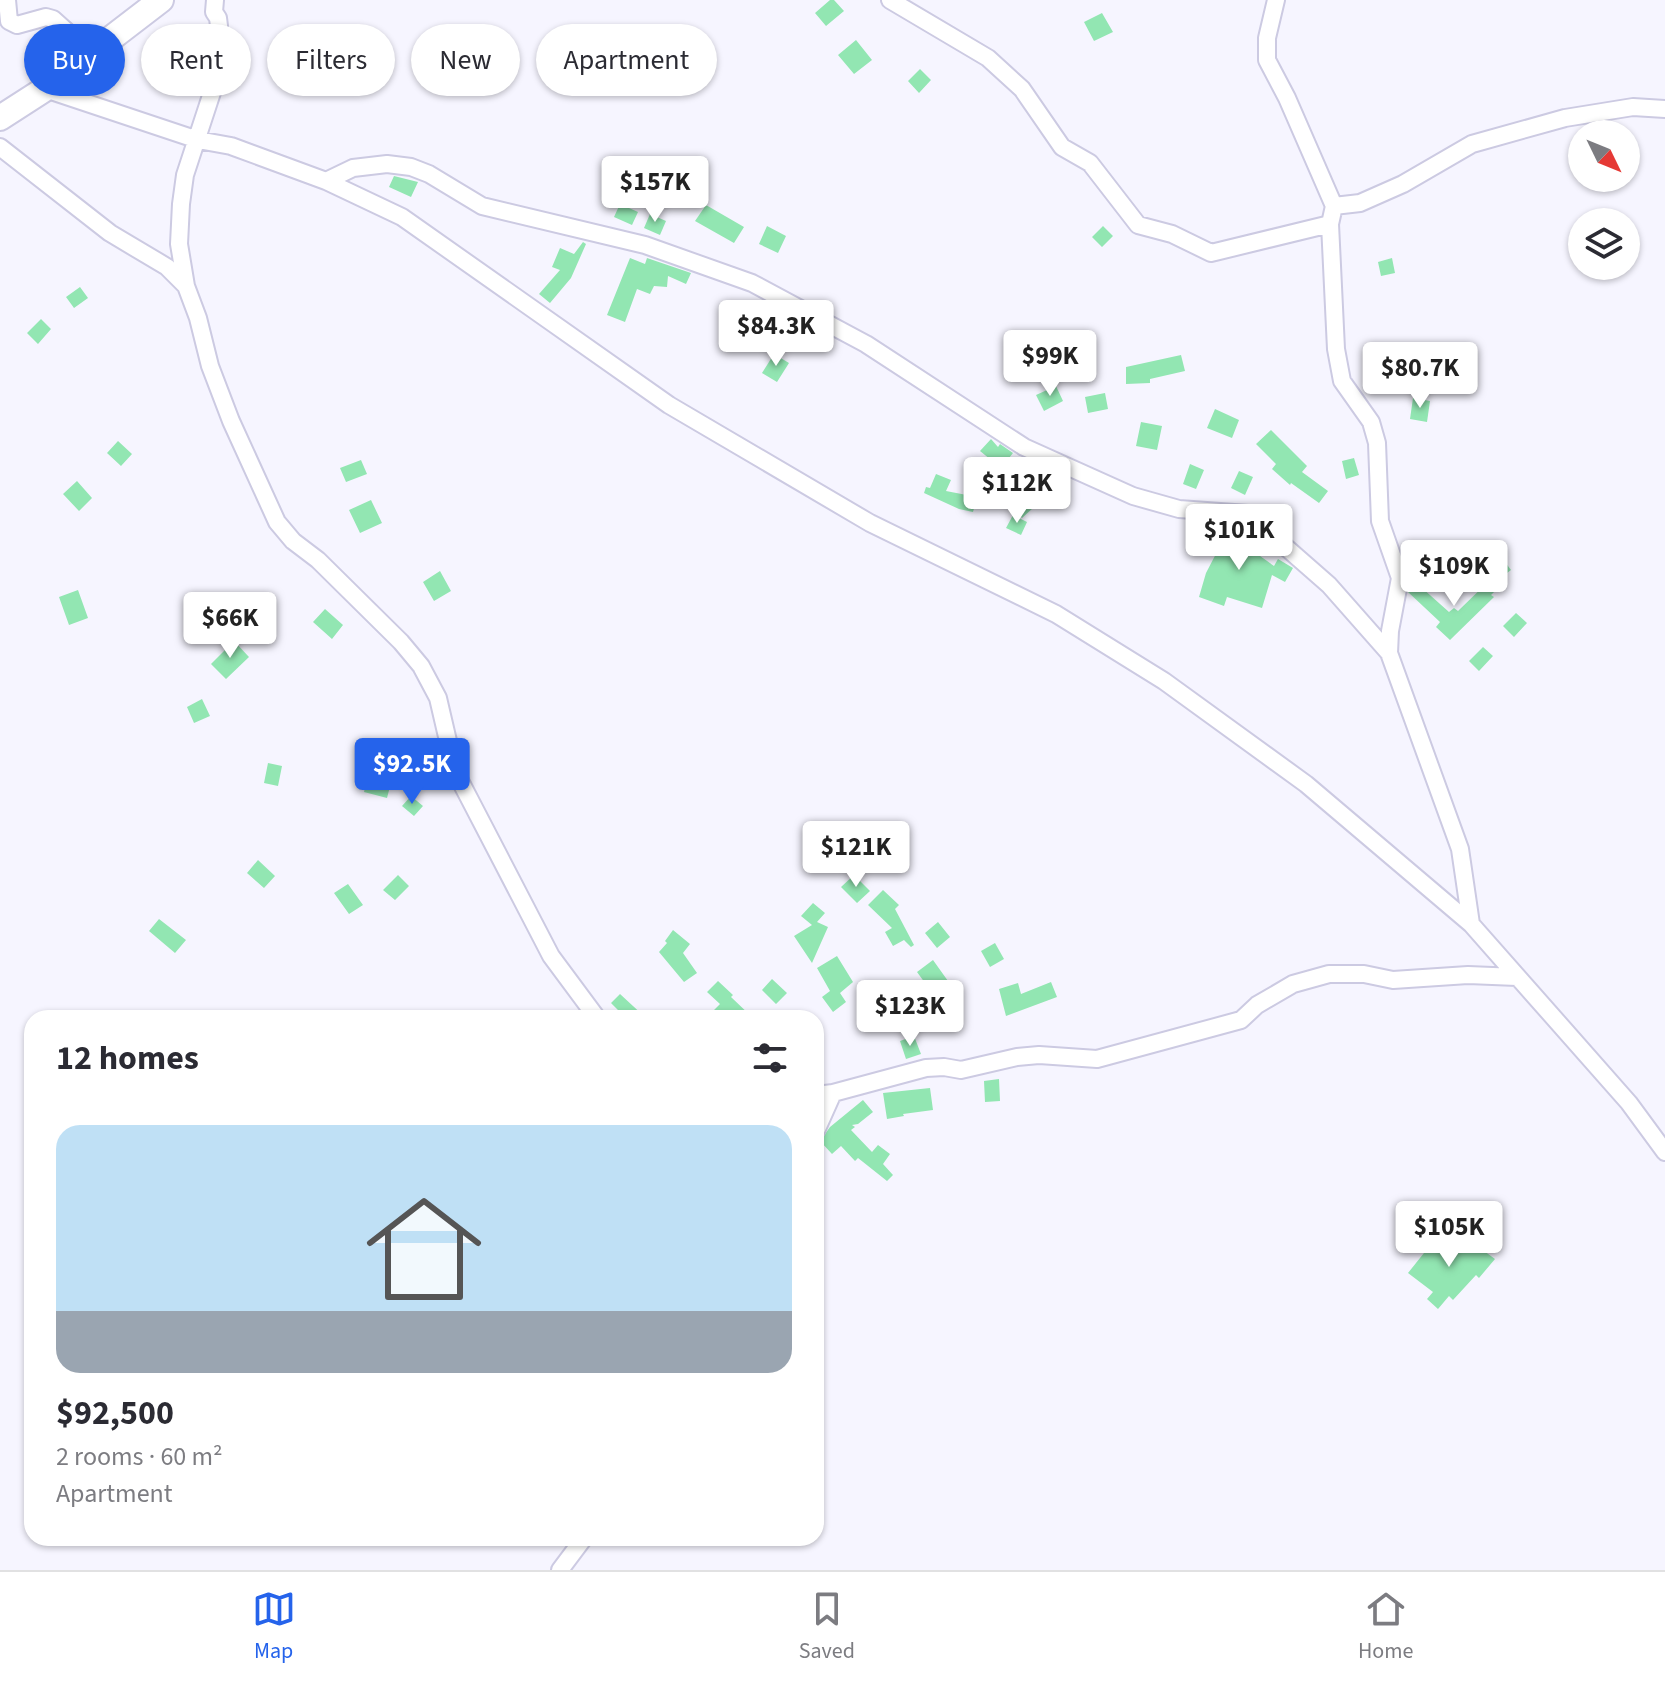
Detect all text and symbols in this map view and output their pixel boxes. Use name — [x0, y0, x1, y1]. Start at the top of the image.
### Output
chip: Buy — [24, 24, 125, 96]
chip: Rent — [141, 24, 251, 96]
chip: Filters — [267, 24, 395, 96]
chip: New — [411, 24, 520, 96]
chip: Apartment — [536, 24, 717, 96]
north arrow — [1568, 120, 1640, 192]
map controls — [1568, 120, 1640, 280]
pin: $157K — [599, 156, 711, 224]
text: $157K — [620, 163, 690, 200]
button: layers — [1568, 208, 1640, 280]
pin: $84.3K — [711, 300, 841, 368]
text: $84.3K — [737, 307, 815, 344]
pin: $99K — [1003, 330, 1097, 398]
text: $99K — [1021, 337, 1079, 374]
pin: $80.7K — [1355, 342, 1485, 410]
text: $80.7K — [1381, 349, 1459, 386]
pin: $112K — [961, 457, 1073, 525]
text: $112K — [982, 464, 1052, 501]
pin: $101K — [1183, 504, 1295, 572]
text: $101K — [1204, 511, 1274, 548]
pin: $109K — [1398, 540, 1510, 608]
text: $109K — [1419, 547, 1489, 584]
pin: $66K — [183, 592, 277, 660]
text: $66K — [201, 599, 259, 636]
pin: $92.5K — [347, 738, 477, 806]
text: $92.5K — [373, 745, 451, 782]
pin: $121K — [800, 821, 912, 889]
text: $121K — [821, 828, 891, 865]
pin: $123K — [854, 980, 966, 1048]
text: $123K — [875, 987, 945, 1024]
text: 12 homes — [56, 1034, 199, 1083]
icon: filters — [748, 1036, 792, 1080]
icon: home — [352, 1177, 496, 1321]
pin: $105K — [1393, 1201, 1505, 1269]
text: $105K — [1414, 1208, 1484, 1245]
text: $92,500 — [56, 1389, 174, 1438]
text: 2 rooms · 60 m² — [56, 1438, 223, 1475]
text: Apartment — [56, 1475, 173, 1512]
tab: Map — [252, 1587, 296, 1667]
tab: Saved — [799, 1587, 855, 1667]
tab: Home — [1358, 1587, 1413, 1667]

